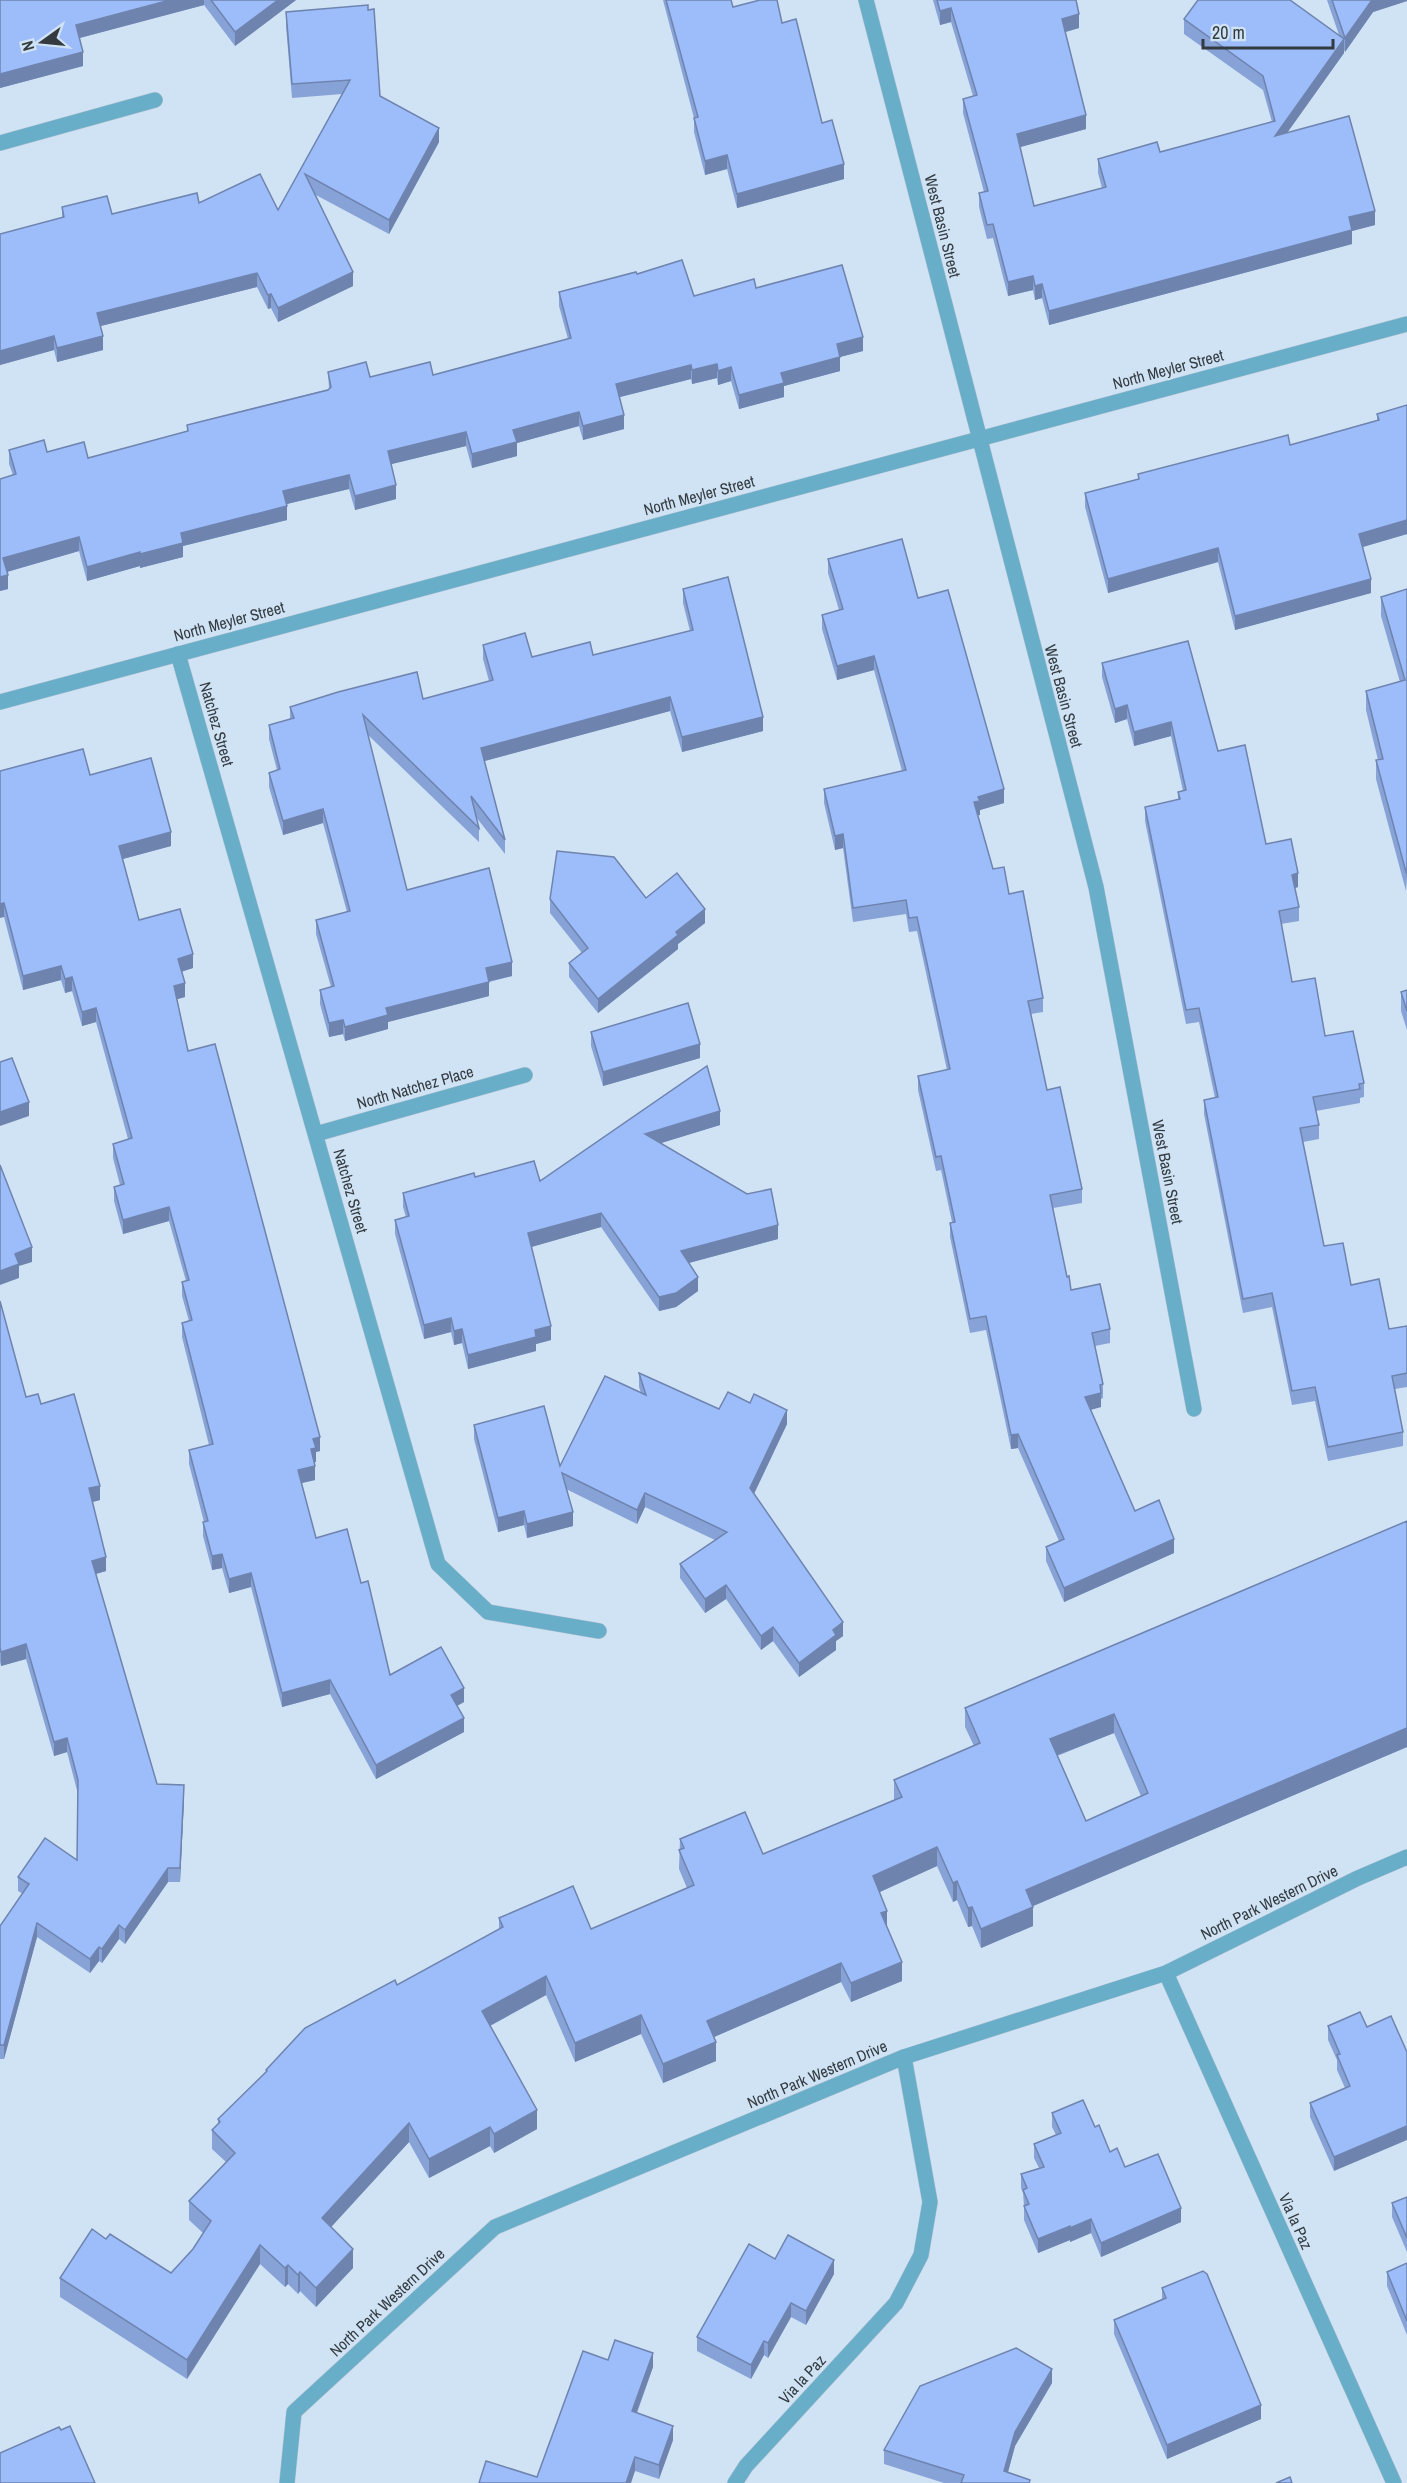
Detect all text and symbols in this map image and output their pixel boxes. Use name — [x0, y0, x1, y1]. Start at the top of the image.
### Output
north arrow — [12, 12, 72, 72]
scale bar — [1203, 12, 1334, 50]
text: 20 m — [1212, 20, 1245, 45]
text: N — [16, 38, 39, 53]
street label: West Basin Street — [920, 172, 967, 280]
street label: North Meyler Street — [1110, 344, 1226, 394]
street label: North Meyler Street — [641, 470, 757, 520]
street label: North Meyler Street — [171, 596, 287, 646]
street label: West Basin Street — [1040, 642, 1088, 750]
street label: Natchez Street — [194, 679, 240, 769]
street label: North Natchez Place — [354, 1060, 476, 1114]
street label: West Basin Street — [1147, 1118, 1189, 1226]
street label: Natchez Street — [328, 1146, 374, 1236]
street label: North Park Western Drive — [1197, 1859, 1341, 1945]
street label: North Park Western Drive — [744, 2035, 890, 2113]
street label: Via la Paz — [1274, 2189, 1318, 2253]
street label: North Park Western Drive — [325, 2243, 449, 2361]
street label: Via la Paz — [774, 2349, 831, 2408]

